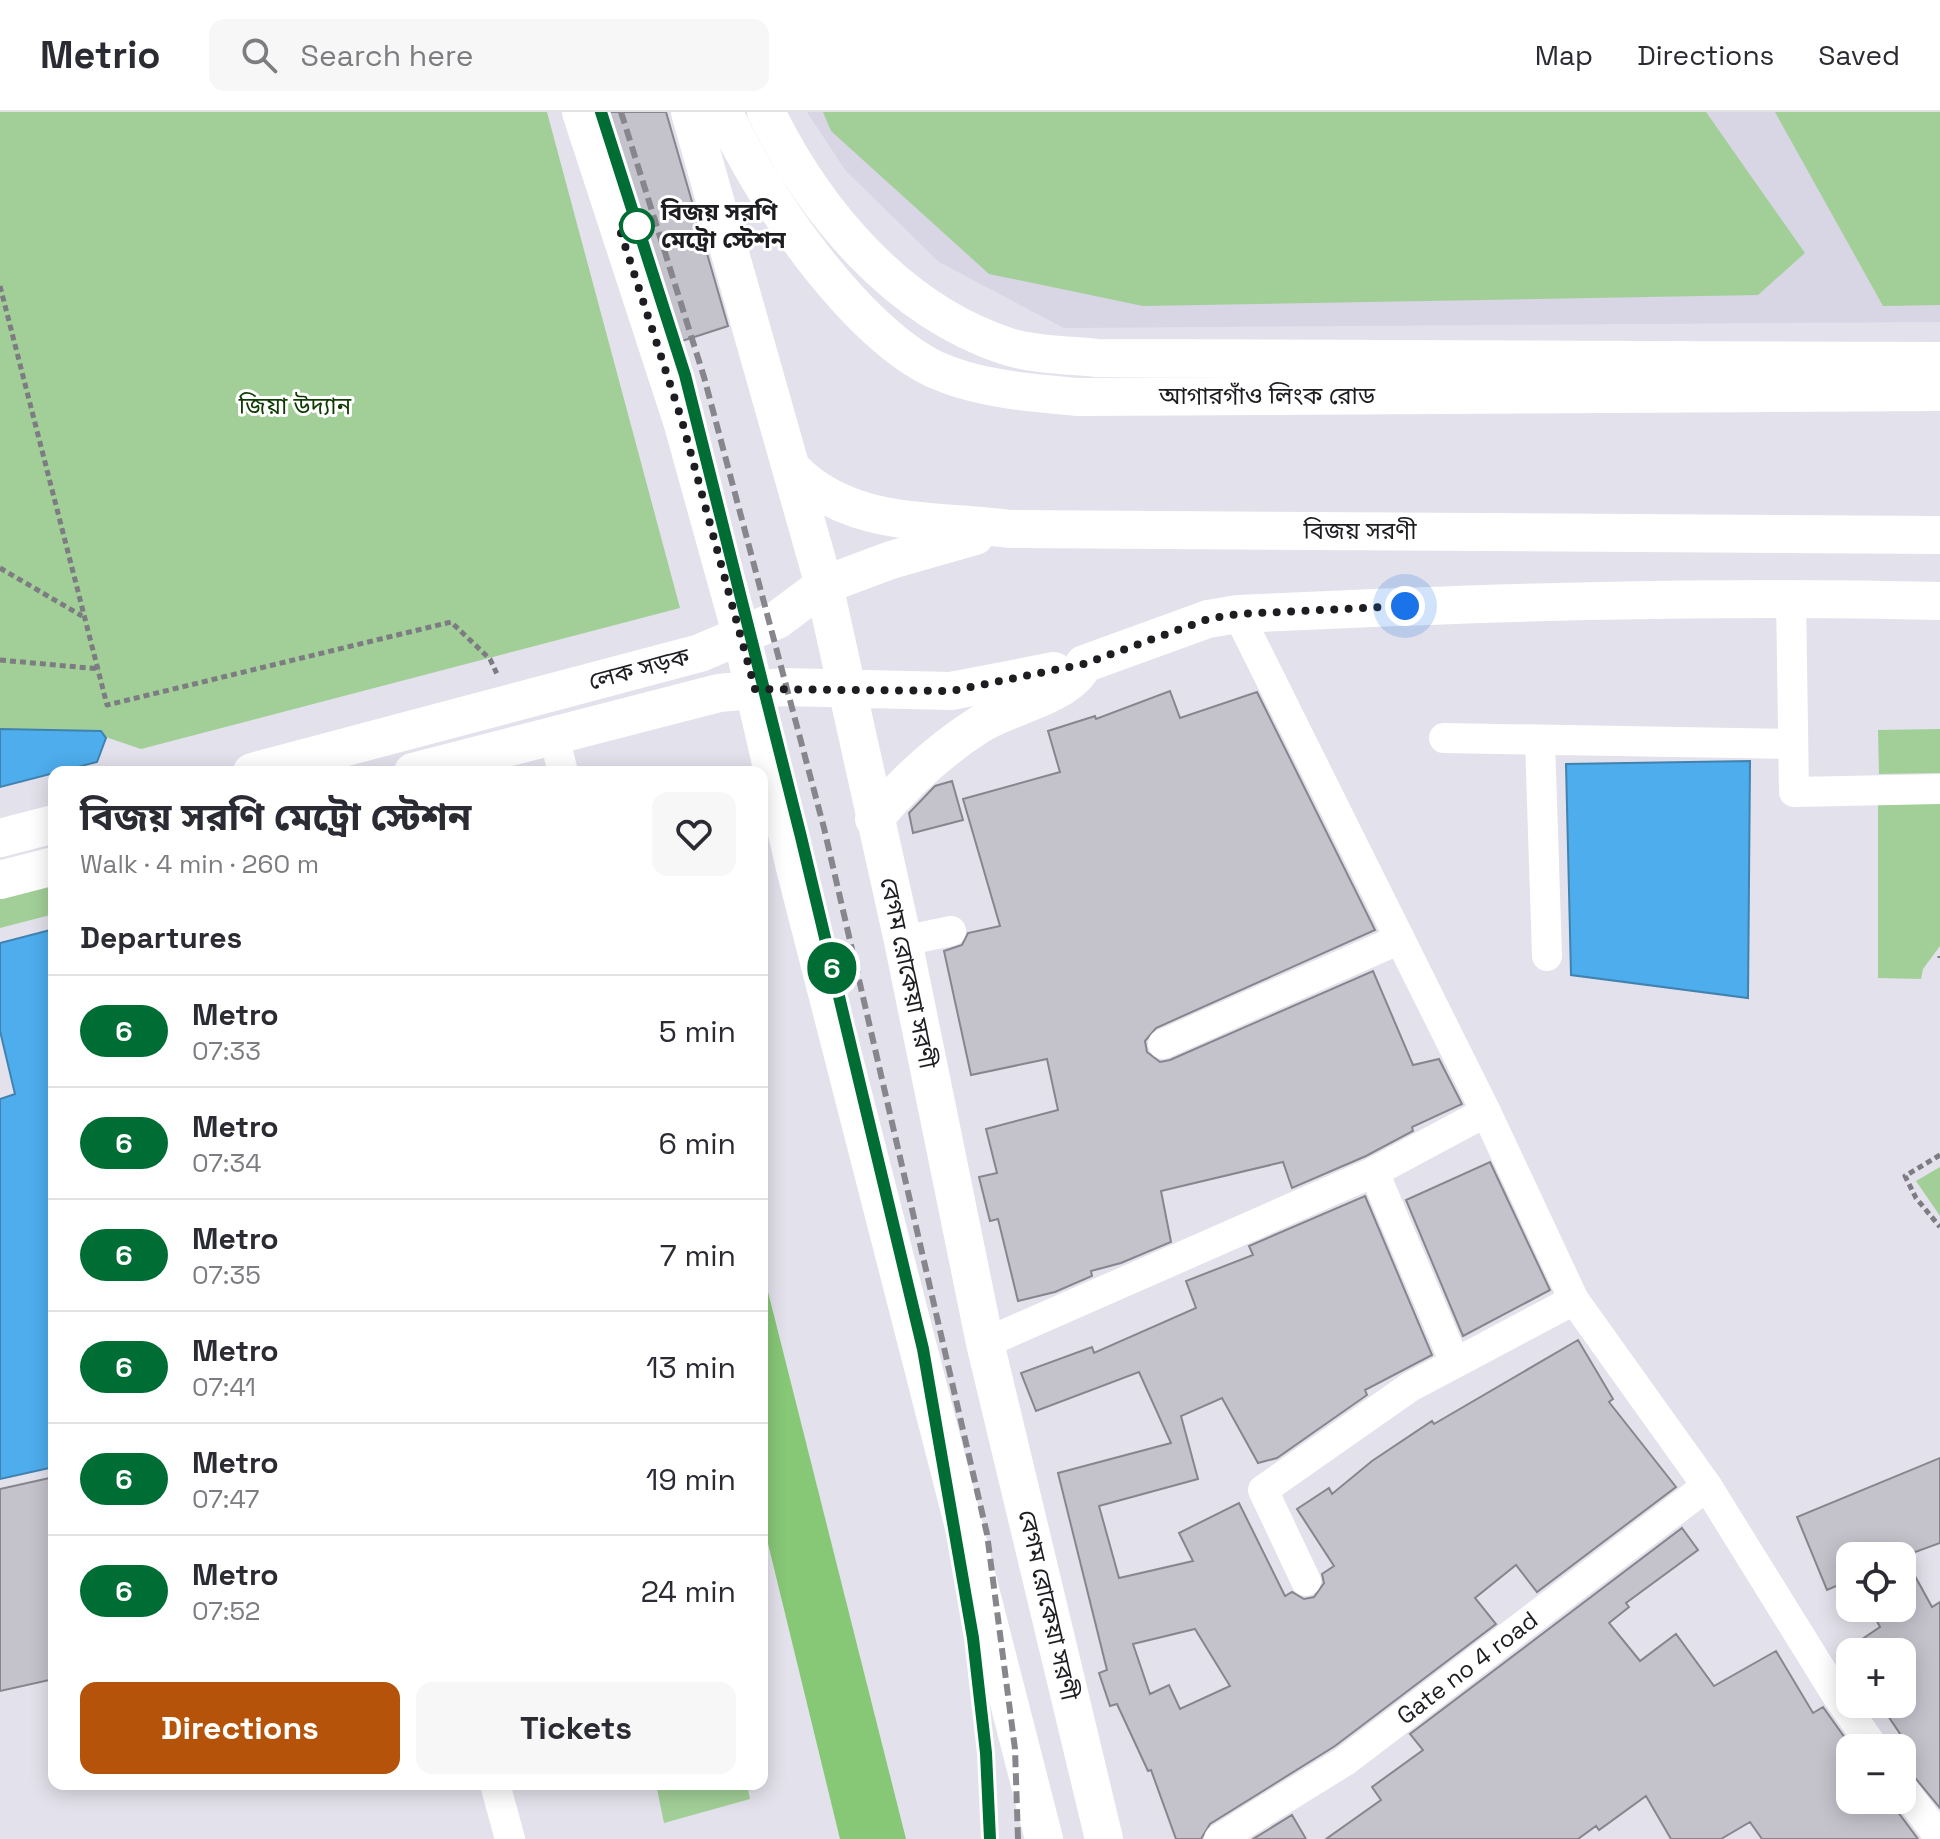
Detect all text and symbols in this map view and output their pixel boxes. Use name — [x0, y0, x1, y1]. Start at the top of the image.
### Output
search box — [209, 19, 769, 91]
text: Metrio — [40, 31, 161, 79]
icon: search — [237, 33, 281, 77]
text: Search here — [301, 36, 473, 75]
text: Map — [1535, 37, 1593, 73]
text: Directions — [1637, 37, 1774, 73]
text: Saved — [1818, 37, 1900, 73]
place label: বিজয় সরণি মেট্রো স্টেশন — [660, 196, 787, 255]
marker: বিজয় সরণি মেট্রো স্টেশন — [620, 209, 654, 243]
street label: আগারগাঁও লিংক রোড — [1158, 380, 1376, 411]
park label: জিয়া উদ্যান — [238, 390, 352, 421]
street label: বিজয় সরণী — [1302, 515, 1417, 546]
your location — [1385, 586, 1425, 626]
street label: লেক সড়ক — [585, 640, 693, 697]
button: heart — [652, 792, 736, 876]
text: বিজয় সরণি মেট্রো স্টেশন — [80, 793, 471, 841]
text: Walk · 4 min · 260 m — [80, 847, 319, 881]
street label: বেগম রোকেয়া সরণী — [873, 874, 944, 1072]
text: Departures — [80, 918, 242, 957]
line badge: 6 — [806, 942, 858, 994]
text: 6 — [823, 950, 841, 986]
text: Metro — [192, 995, 279, 1034]
text: 5 min — [659, 1012, 736, 1051]
text: 6 — [115, 1013, 133, 1049]
text: 07:33 — [192, 1034, 261, 1068]
text: Metro — [192, 1107, 279, 1146]
text: 6 min — [658, 1124, 736, 1163]
text: 6 — [115, 1125, 133, 1161]
text: 07:34 — [192, 1146, 261, 1180]
text: Metro — [192, 1219, 279, 1258]
text: 7 min — [660, 1236, 736, 1275]
text: 6 — [115, 1237, 133, 1273]
text: 07:35 — [192, 1258, 261, 1292]
text: Metro — [192, 1331, 279, 1370]
text: 13 min — [646, 1348, 736, 1387]
text: 6 — [115, 1349, 133, 1385]
text: 07:41 — [192, 1370, 256, 1404]
text: Metro — [192, 1443, 279, 1482]
text: 19 min — [646, 1460, 736, 1499]
text: 6 — [115, 1461, 133, 1497]
text: 07:47 — [192, 1482, 260, 1516]
street label: বেগম রোকেয়া সরণী — [1011, 1506, 1086, 1704]
map controls — [1836, 1542, 1916, 1814]
button: locate — [1836, 1542, 1916, 1622]
text: Metro — [192, 1555, 279, 1594]
text: 24 min — [641, 1572, 736, 1611]
text: 6 — [115, 1573, 133, 1609]
text: 07:52 — [192, 1594, 261, 1628]
street label: Gate no 4 road — [1390, 1604, 1544, 1731]
button: + — [1836, 1638, 1916, 1718]
button: Directions — [80, 1682, 400, 1774]
button: Tickets — [416, 1682, 736, 1774]
button: − — [1836, 1734, 1916, 1814]

